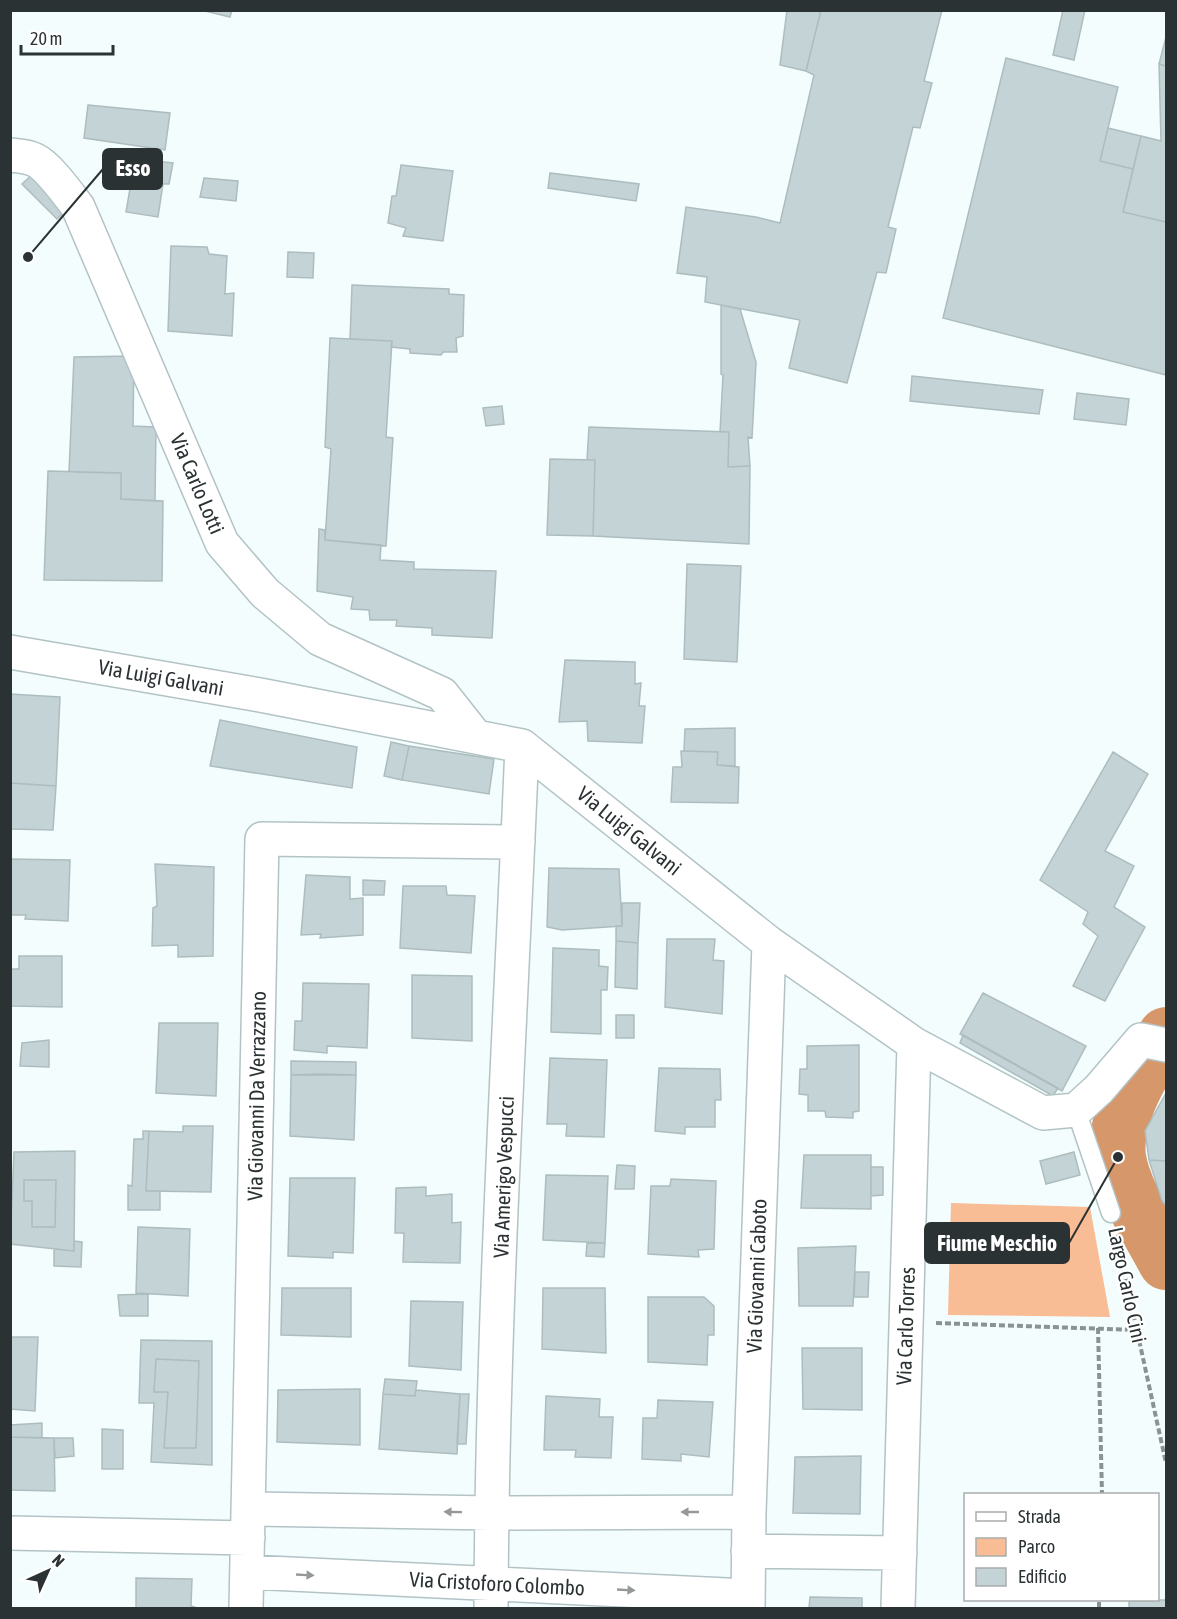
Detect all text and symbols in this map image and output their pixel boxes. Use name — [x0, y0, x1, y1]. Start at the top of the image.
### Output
scale bar — [21, 18, 112, 56]
text: 20 m — [30, 28, 62, 49]
callout: Esso — [103, 149, 162, 189]
text: Esso — [115, 155, 151, 181]
street label: Via Carlo Lotti — [166, 430, 230, 537]
street label: Via Luigi Galvani — [97, 654, 226, 700]
street label: Via Luigi Galvani — [573, 781, 687, 880]
street label: Via Giovanni Da Verrazzano — [242, 991, 270, 1201]
street label: Via Amerigo Vespucci — [488, 1096, 518, 1258]
street label: Via Giovanni Caboto — [741, 1198, 771, 1354]
callout: Fiume Meschio — [925, 1223, 1069, 1263]
street label: Largo Carlo Cini — [1104, 1225, 1152, 1345]
text: Fiume Meschio — [937, 1230, 1057, 1256]
street label: Via Carlo Torres — [891, 1266, 919, 1386]
legend — [964, 1493, 1159, 1601]
text: Strada — [1018, 1506, 1061, 1527]
one-way arrow — [444, 1507, 463, 1517]
one-way arrow — [681, 1507, 700, 1517]
text: Parco — [1018, 1536, 1055, 1557]
north arrow — [18, 1541, 78, 1601]
text: N — [49, 1551, 68, 1570]
street label: Via Cristoforo Colombo — [409, 1566, 585, 1600]
text: Edificio — [1018, 1566, 1067, 1587]
one-way arrow — [296, 1570, 315, 1579]
one-way arrow — [616, 1585, 635, 1594]

